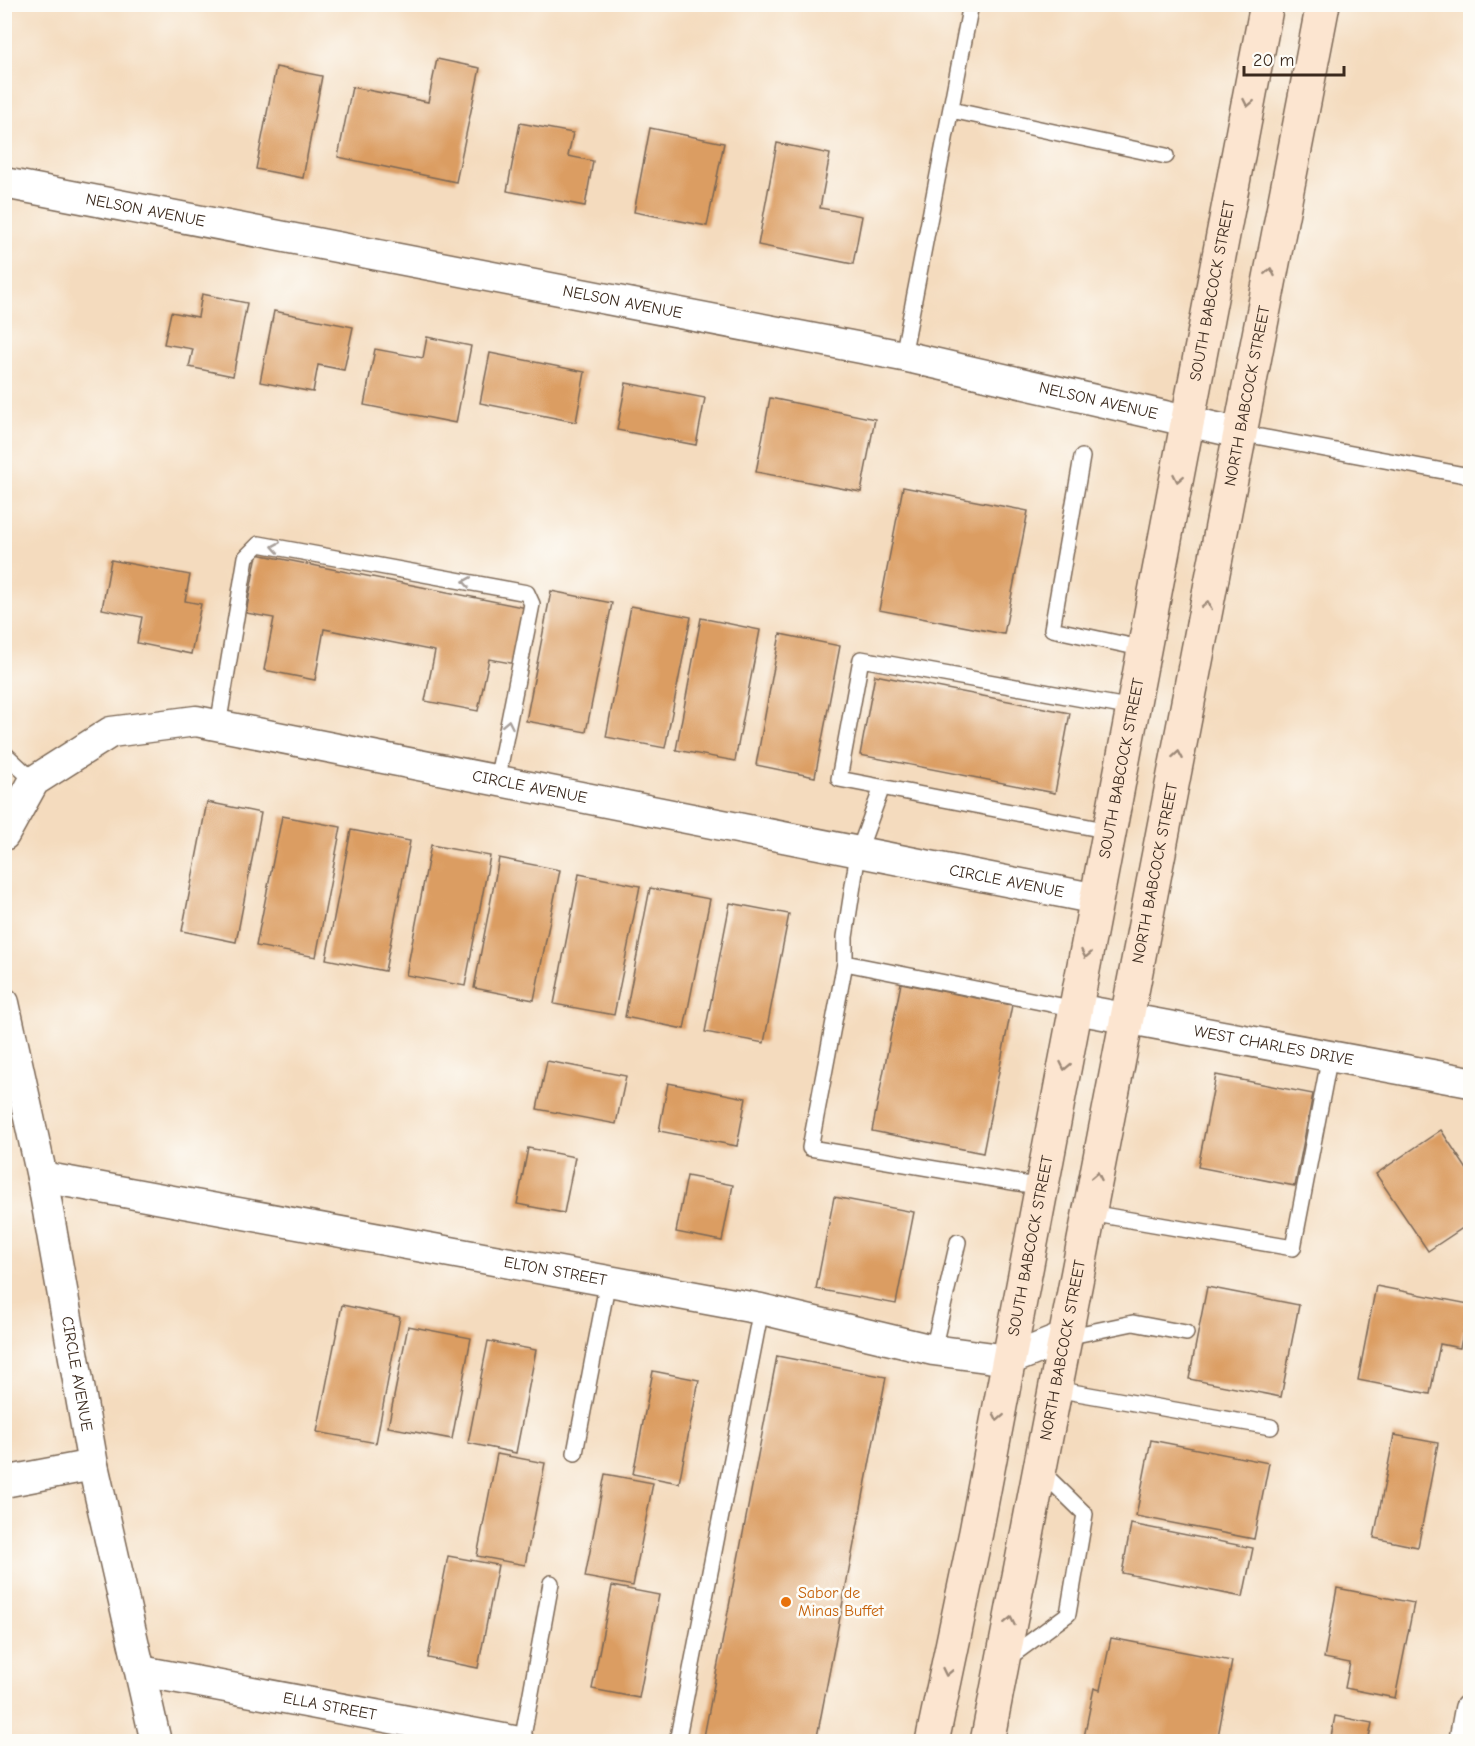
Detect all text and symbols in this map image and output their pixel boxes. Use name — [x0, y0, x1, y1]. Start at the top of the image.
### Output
scale bar — [1244, 39, 1344, 77]
text: 20 m — [1253, 50, 1294, 71]
one-way arrow — [1242, 98, 1254, 108]
street label: NELSON AVENUE — [84, 190, 207, 231]
street label: SOUTH BABCOCK STREET — [1186, 199, 1238, 383]
one-way arrow — [1263, 268, 1276, 278]
street label: NELSON AVENUE — [561, 282, 684, 322]
street label: NORTH BABCOCK STREET — [1221, 303, 1274, 488]
street label: NELSON AVENUE — [1037, 378, 1160, 423]
one-way arrow — [1172, 472, 1185, 482]
one-way arrow — [271, 541, 281, 554]
one-way arrow — [463, 576, 473, 589]
one-way arrow — [1200, 600, 1212, 610]
street label: SOUTH BABCOCK STREET — [1095, 676, 1148, 860]
one-way arrow — [501, 719, 514, 729]
one-way arrow — [1171, 750, 1184, 760]
street label: CIRCLE AVENUE — [471, 767, 589, 807]
street label: NORTH BABCOCK STREET — [1129, 781, 1181, 965]
street label: CIRCLE AVENUE — [948, 861, 1066, 901]
one-way arrow — [1080, 948, 1093, 958]
street label: WEST CHARLES DRIVE — [1192, 1022, 1355, 1069]
one-way arrow — [1059, 1061, 1072, 1071]
street label: SOUTH BABCOCK STREET — [1005, 1153, 1057, 1337]
one-way arrow — [1090, 1172, 1103, 1182]
street label: ELTON STREET — [503, 1253, 609, 1290]
street label: NORTH BABCOCK STREET — [1036, 1258, 1089, 1442]
street label: CIRCLE AVENUE — [58, 1315, 96, 1433]
one-way arrow — [992, 1412, 1005, 1422]
place label: Sabor de Minas Buffet — [798, 1584, 884, 1620]
marker: Sabor de Minas Buffet — [779, 1595, 793, 1609]
one-way arrow — [1003, 1616, 1016, 1626]
one-way arrow — [941, 1667, 954, 1677]
street label: ELLA STREET — [281, 1689, 379, 1724]

